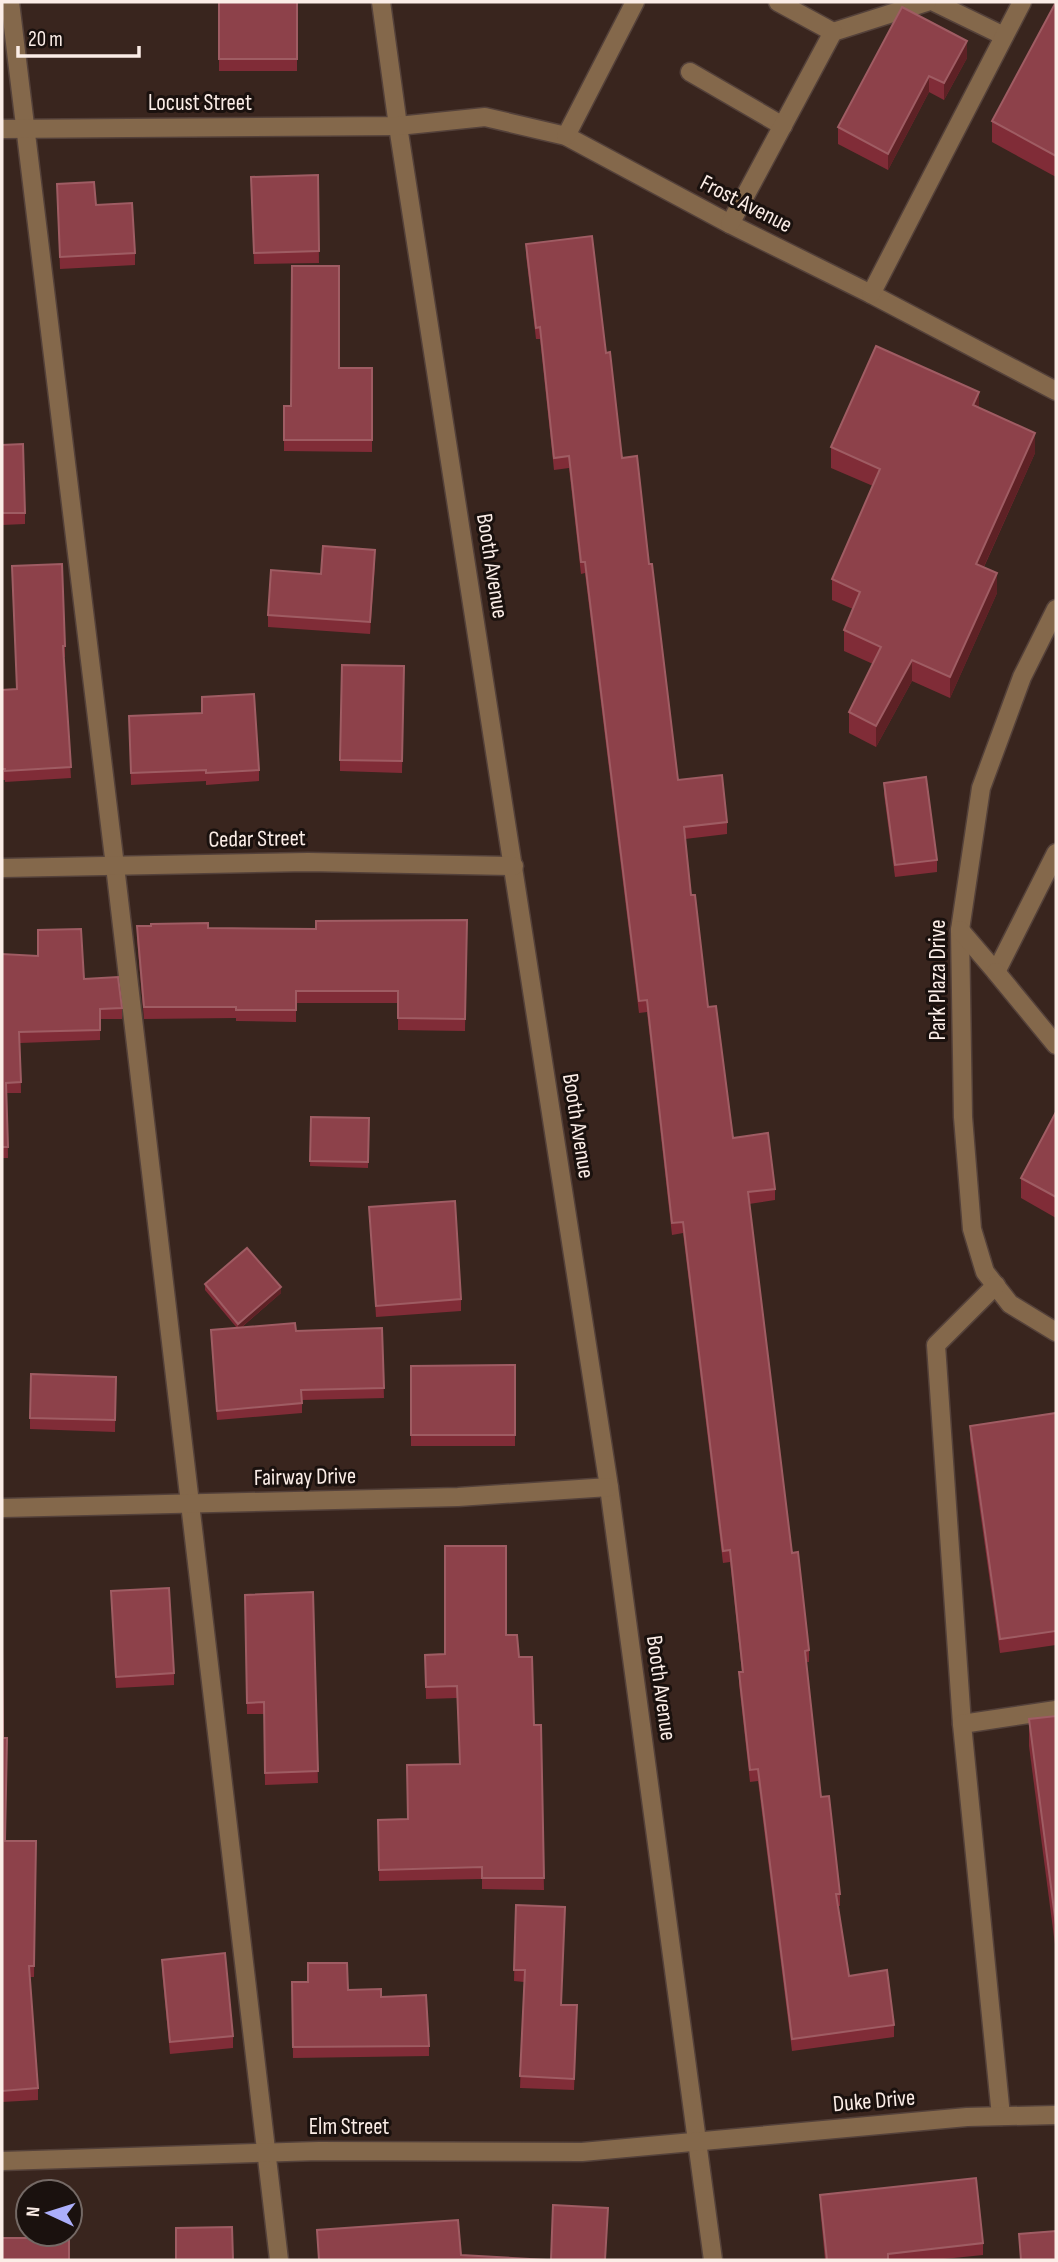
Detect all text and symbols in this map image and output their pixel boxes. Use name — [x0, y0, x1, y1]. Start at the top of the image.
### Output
scale bar — [18, 14, 138, 58]
text: 20 m — [28, 27, 63, 52]
street label: Locust Street — [148, 89, 252, 117]
street label: Frost Avenue — [695, 169, 797, 239]
street label: Booth Avenue — [470, 511, 514, 621]
street label: Cedar Street — [208, 824, 306, 854]
street label: Park Plaza Drive — [924, 919, 952, 1041]
street label: Booth Avenue — [556, 1071, 600, 1181]
street label: Fairway Drive — [254, 1462, 356, 1492]
street label: Booth Avenue — [640, 1634, 682, 1742]
street label: Duke Drive — [832, 2083, 916, 2119]
street label: Elm Street — [309, 2113, 389, 2141]
north arrow — [14, 2178, 84, 2248]
text: N — [22, 2206, 45, 2218]

